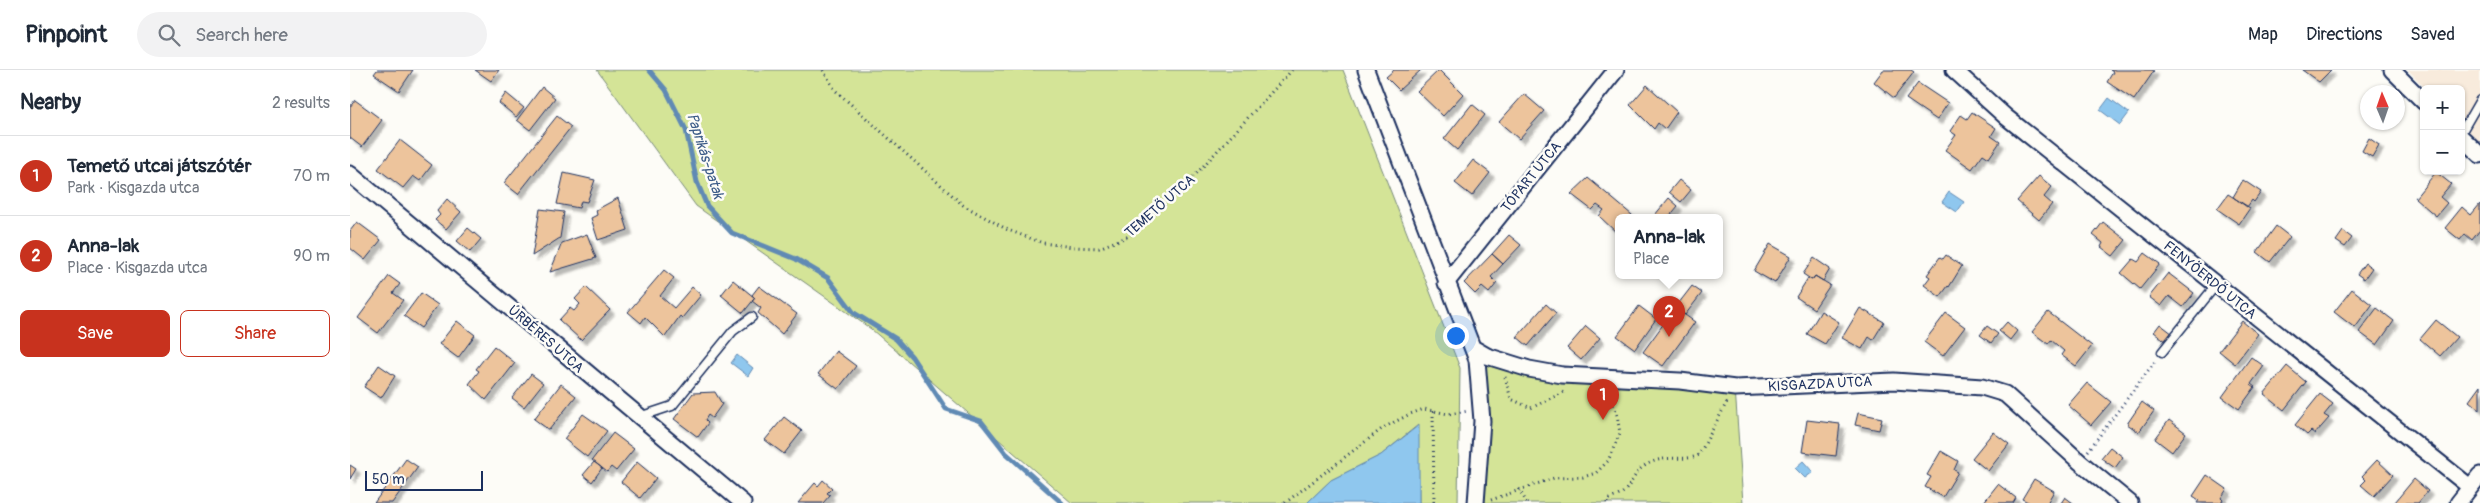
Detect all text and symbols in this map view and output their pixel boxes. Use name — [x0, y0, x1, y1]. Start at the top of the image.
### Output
search box — [137, 12, 487, 57]
text: Pinpoint — [25, 20, 107, 49]
icon: search — [155, 21, 183, 49]
text: Search here — [195, 23, 288, 47]
text: Map — [2248, 23, 2278, 46]
text: Directions — [2306, 23, 2382, 46]
text: Saved — [2410, 23, 2455, 46]
north arrow — [2360, 85, 2405, 130]
map controls — [2420, 85, 2465, 175]
button: + — [2420, 85, 2465, 130]
text: Nearby — [20, 89, 81, 116]
text: 2 results — [272, 93, 330, 113]
water label: Paprikás-patak — [682, 111, 728, 203]
button: − — [2420, 130, 2465, 175]
street label: TÓPART UTCA — [1497, 138, 1565, 216]
text: Temető utcai játszótér — [67, 154, 251, 178]
text: 1 — [33, 166, 39, 186]
text: 70 m — [293, 166, 330, 186]
street label: TEMETŐ UTCA — [1121, 170, 1199, 241]
text: Park · Kisgazda utca — [67, 178, 199, 198]
popup — [1615, 214, 1723, 279]
text: Anna-lak — [1633, 225, 1705, 249]
text: Anna-lak — [67, 234, 139, 258]
street label: FENYŐERDŐ UTCA — [2160, 237, 2260, 323]
text: 2 — [32, 246, 40, 266]
text: 90 m — [293, 246, 330, 266]
text: Place — [1633, 249, 1669, 269]
text: Place · Kisgazda utca — [67, 258, 208, 278]
pin: 2 — [1653, 296, 1685, 337]
street label: ÚRBÉRES UTCA — [505, 301, 588, 376]
button: Save — [20, 310, 170, 357]
button: Share — [180, 310, 330, 357]
your location — [1443, 323, 1469, 349]
street label: KISGAZDA UTCA — [1768, 373, 1872, 395]
pin: 1 — [1587, 379, 1619, 420]
scale bar — [365, 468, 482, 491]
text: 50 m — [372, 471, 405, 488]

